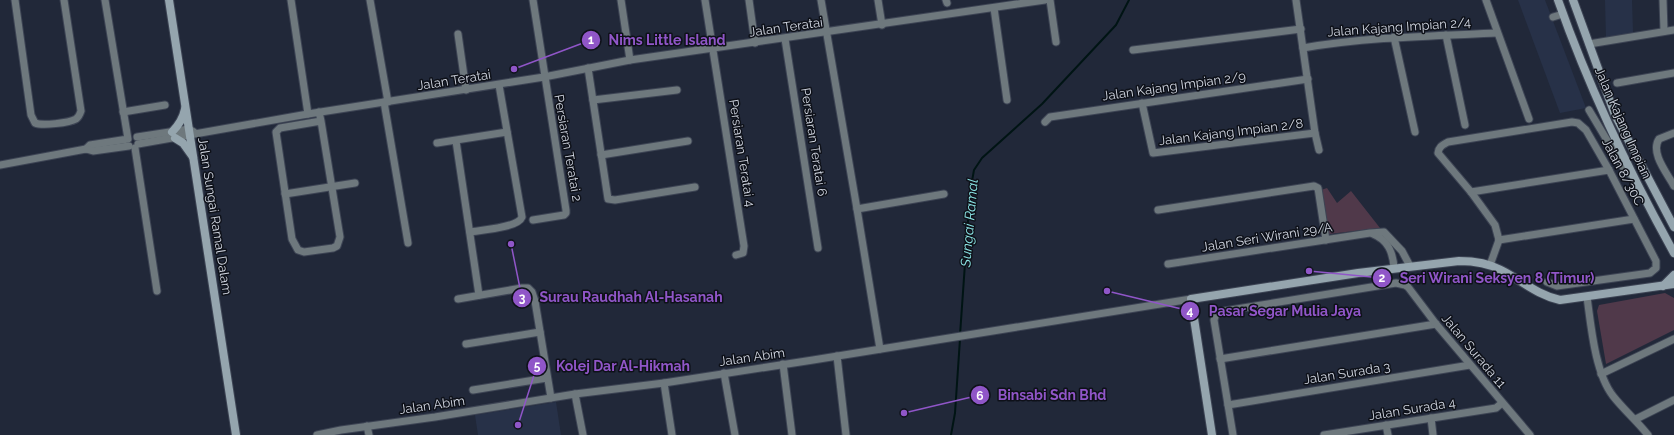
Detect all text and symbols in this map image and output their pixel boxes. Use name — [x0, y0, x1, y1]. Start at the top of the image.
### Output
street label: Jalan Teratai — [748, 14, 824, 40]
street label: Jalan Kajang Impian 2/4 — [1327, 15, 1471, 39]
callout: Nims Little Island — [581, 27, 734, 53]
text: Nims Little Island — [608, 32, 726, 48]
text: 1 — [588, 33, 594, 47]
street label: Jalan Kajang Impian — [1592, 65, 1654, 181]
street label: Jalan Teratai — [416, 67, 492, 93]
street label: Jalan Kajang Impian 2/9 — [1101, 68, 1247, 104]
street label: Persiaran Teratai 6 — [798, 87, 830, 197]
street label: Persiaran Teratai 2 — [551, 93, 585, 203]
street label: Persiaran Teratai 4 — [726, 98, 758, 208]
street label: Jalan Kajang Impian 2/8 — [1158, 116, 1304, 148]
street label: Jalan Sungai Ramal Dalam — [195, 136, 235, 296]
street label: Jalan 8/30C — [1599, 136, 1647, 208]
water label: Sungai Ramal — [957, 178, 981, 269]
street label: Jalan Seri Wirani 29/A — [1200, 219, 1334, 255]
callout: Seri Wirani Seksyen 8 (Timur) — [1372, 265, 1603, 291]
text: Seri Wirani Seksyen 8 (Timur) — [1400, 270, 1594, 286]
text: 2 — [1379, 271, 1386, 285]
callout: Surau Raudhah Al-Hasanah — [512, 285, 731, 311]
text: Surau Raudhah Al-Hasanah — [539, 289, 723, 305]
text: 3 — [519, 291, 526, 305]
callout: Pasar Segar Mulia Jaya — [1180, 298, 1369, 324]
text: Pasar Segar Mulia Jaya — [1209, 303, 1361, 319]
text: 4 — [1187, 304, 1194, 318]
street label: Jalan Surada 11 — [1439, 311, 1509, 391]
street label: Jalan Abim — [718, 345, 786, 369]
callout: Kolej Dar Al-Hikmah — [527, 353, 698, 379]
text: Kolej Dar Al-Hikmah — [556, 358, 690, 374]
text: 5 — [534, 359, 541, 373]
street label: Jalan Surada 3 — [1303, 359, 1391, 387]
callout: Binsabi Sdn Bhd — [970, 382, 1115, 408]
text: Binsabi Sdn Bhd — [998, 387, 1106, 403]
text: 6 — [976, 389, 984, 403]
street label: Jalan Abim — [398, 393, 466, 417]
street label: Jalan Surada 4 — [1368, 395, 1456, 423]

